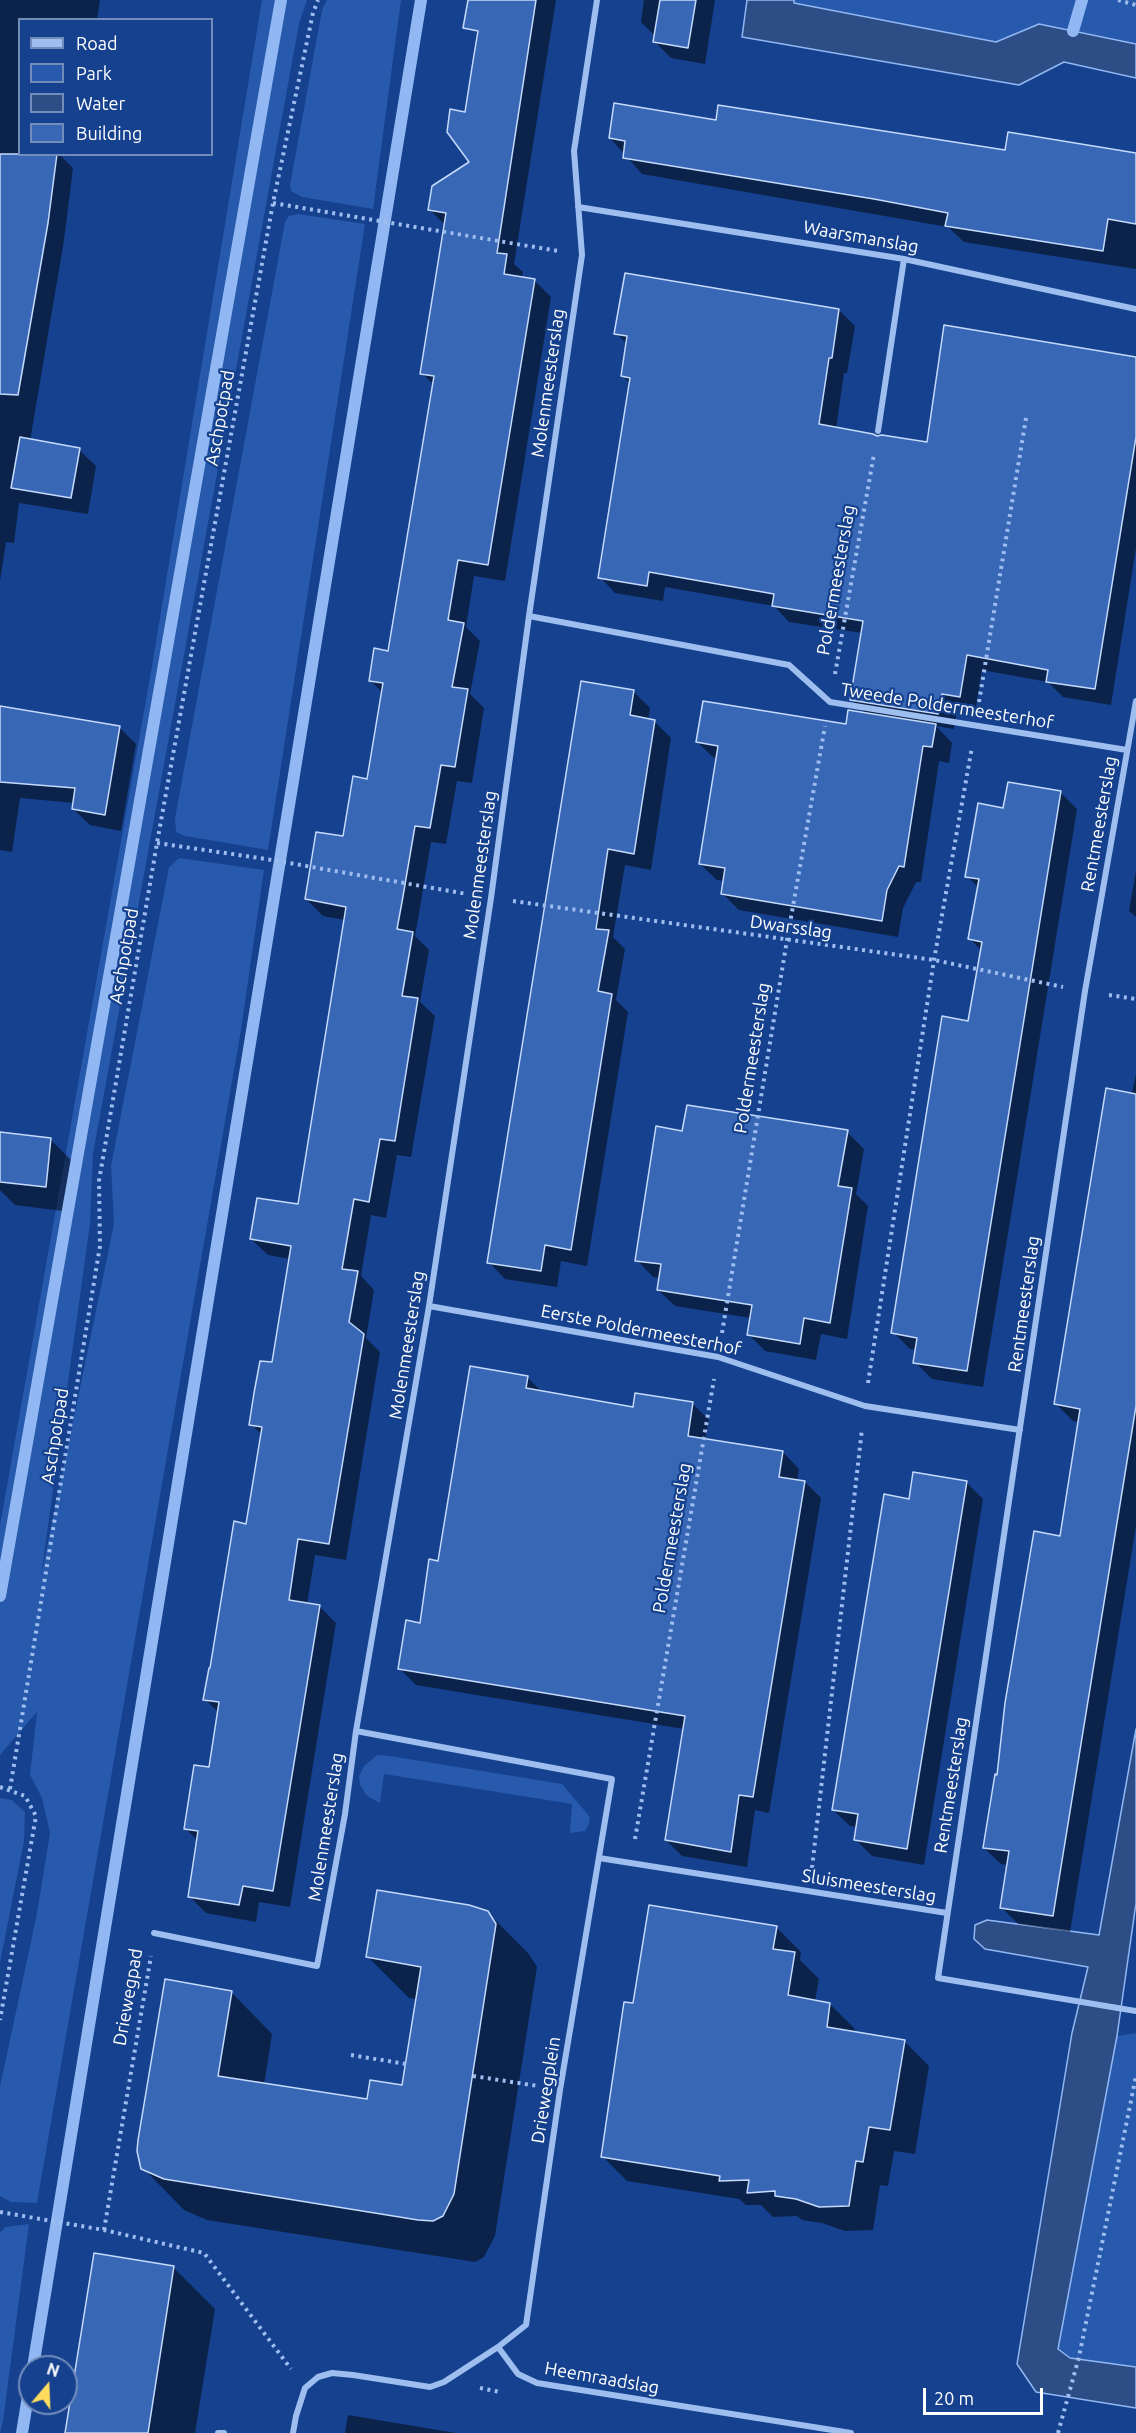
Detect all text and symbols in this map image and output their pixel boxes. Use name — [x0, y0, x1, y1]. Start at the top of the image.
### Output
legend — [18, 18, 213, 156]
text: Road — [76, 33, 118, 53]
text: Park — [76, 63, 112, 83]
text: Water — [76, 93, 125, 113]
text: Building — [76, 123, 142, 143]
street label: Waarsmanslag — [802, 216, 920, 258]
street label: Molenmeesterslag — [527, 307, 569, 459]
street label: Aschpotpad — [201, 368, 239, 468]
street label: Poldermeesterslag — [812, 503, 860, 657]
street label: Tweede Poldermeesterhof — [839, 679, 1055, 733]
street label: Rentmeesterslag — [1076, 754, 1122, 894]
street label: Molenmeesterslag — [459, 789, 501, 941]
street label: Aschpotpad — [105, 906, 143, 1006]
street label: Dwarsslag — [749, 911, 833, 943]
street label: Poldermeesterslag — [729, 981, 775, 1135]
street label: Rentmeesterslag — [1004, 1234, 1044, 1374]
street label: Molenmeesterslag — [385, 1269, 429, 1421]
street label: Eerste Poldermeesterhof — [539, 1300, 743, 1360]
street label: Aschpotpad — [37, 1386, 73, 1486]
street label: Poldermeesterslag — [648, 1461, 696, 1615]
street label: Rentmeesterslag — [930, 1715, 972, 1855]
street label: Molenmeesterslag — [304, 1751, 348, 1903]
street label: Sluismeesterslag — [800, 1865, 938, 1907]
street label: Driewegpad — [109, 1947, 147, 2047]
street label: Driewegplein — [527, 2035, 565, 2145]
north arrow — [18, 2355, 78, 2415]
street label: Heemraadslag — [543, 2357, 661, 2399]
text: N — [45, 2359, 62, 2380]
scale bar — [926, 2376, 1046, 2414]
text: 20 m — [934, 2388, 974, 2408]

